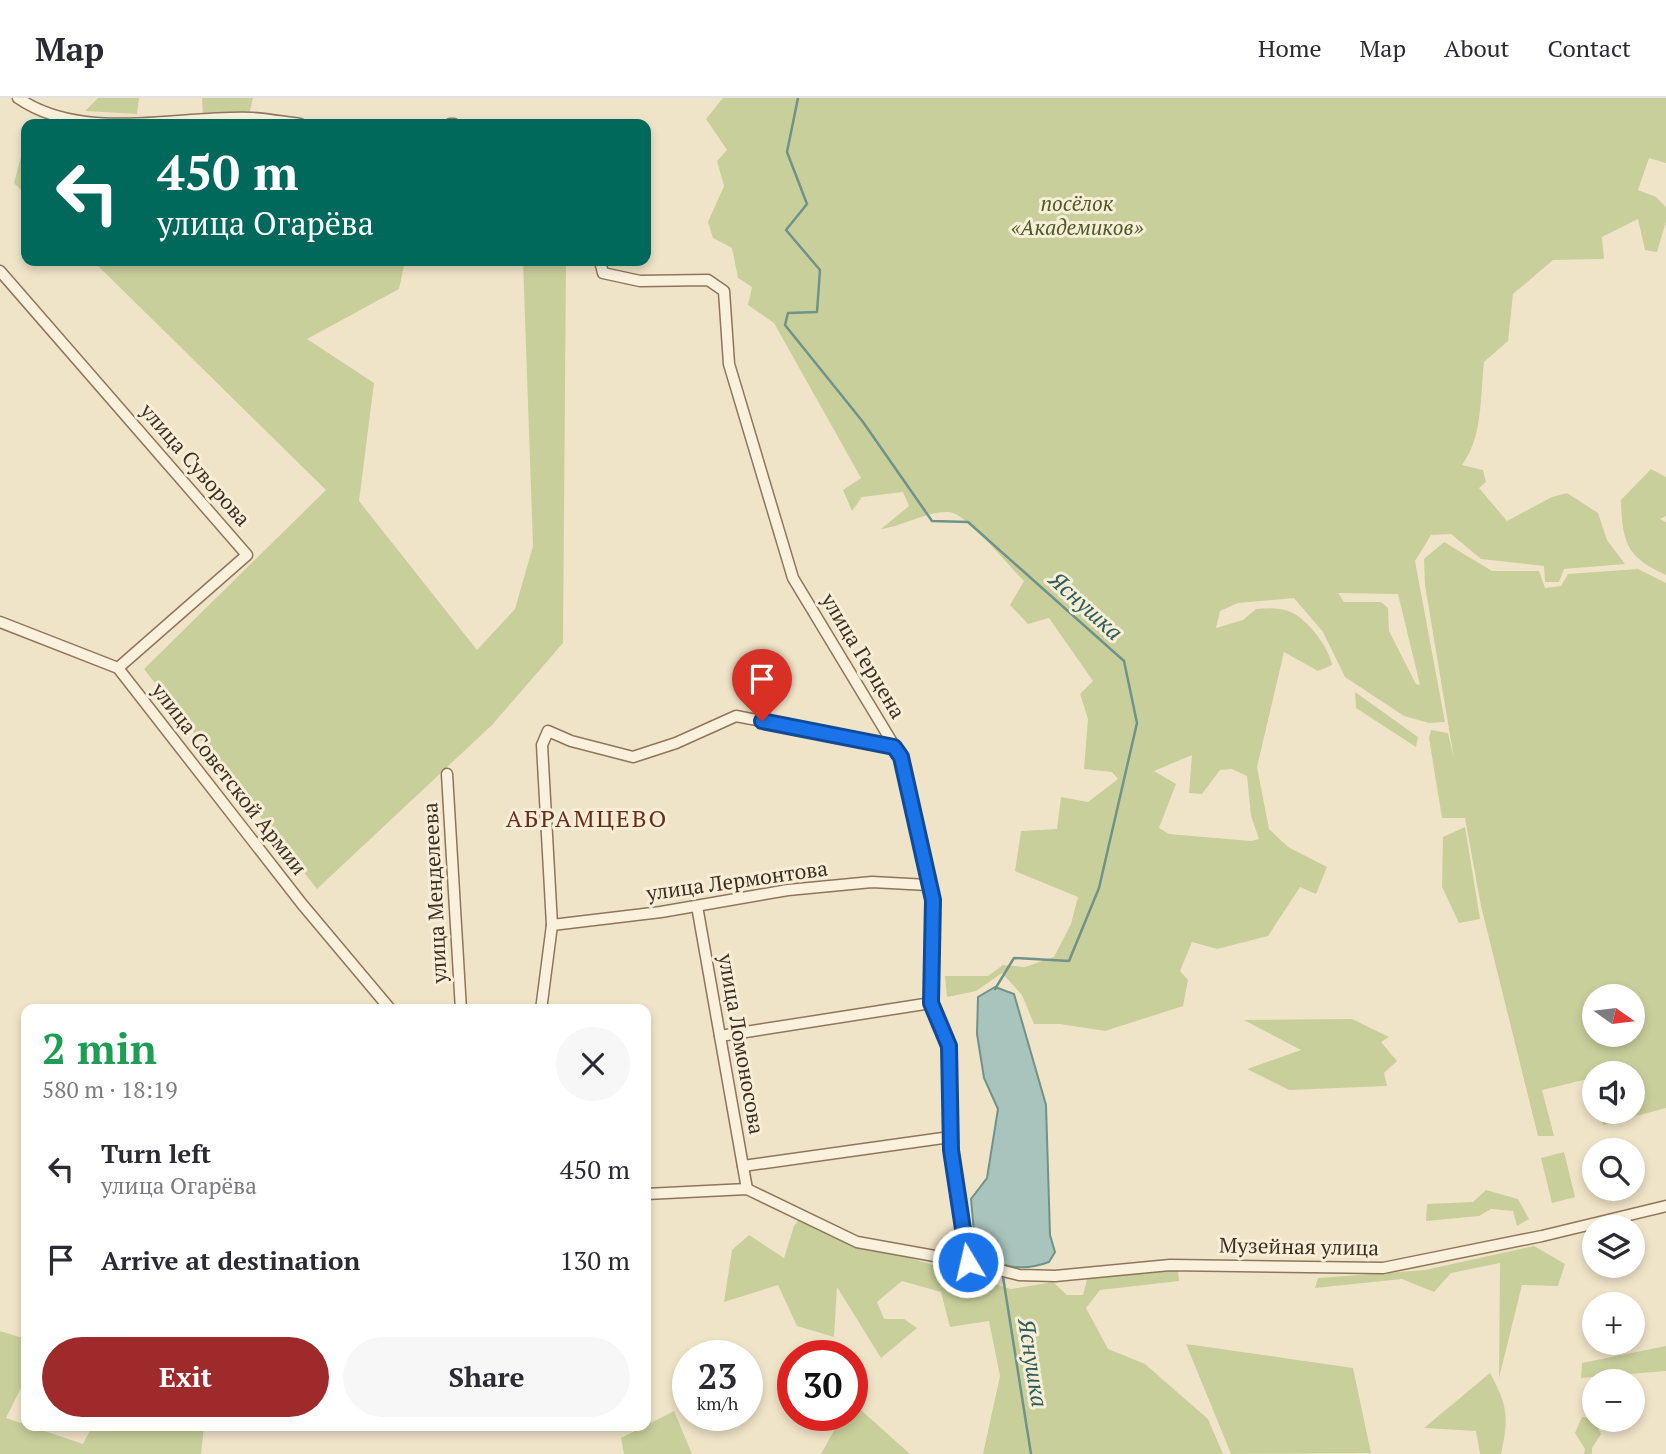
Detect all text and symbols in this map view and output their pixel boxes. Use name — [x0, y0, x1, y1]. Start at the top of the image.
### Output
text: Map — [35, 27, 104, 70]
text: Home — [1258, 32, 1322, 64]
text: Map — [1360, 32, 1406, 64]
text: About — [1444, 32, 1510, 64]
text: Contact — [1548, 32, 1631, 64]
text: 450 m — [157, 139, 299, 204]
icon: left — [42, 147, 133, 238]
park label: посёлок «Академиков» — [1011, 189, 1144, 241]
text: улица Огарёва — [157, 202, 374, 244]
street label: улица Суворова — [134, 396, 257, 532]
water label: Яснушка — [1041, 563, 1130, 647]
street label: улица Герцена — [815, 587, 913, 724]
pin — [732, 649, 792, 721]
icon: arrive — [743, 660, 781, 698]
street label: улица Советской Армии — [145, 676, 314, 881]
street label: улица Менделеева — [415, 802, 453, 985]
district label: АБРАМЦЕВО — [506, 802, 668, 834]
street label: улица Лермонтова — [643, 853, 830, 907]
street label: улица Ломоносова — [712, 951, 772, 1137]
north arrow — [1582, 984, 1645, 1046]
map controls — [1582, 984, 1645, 1432]
text: 2 min — [42, 1020, 157, 1076]
button: close — [556, 1027, 630, 1101]
button: sound — [1582, 1061, 1645, 1124]
text: 580 m · 18:19 — [42, 1074, 177, 1105]
text: Turn left — [101, 1136, 211, 1170]
button: search — [1582, 1138, 1645, 1201]
icon: left — [42, 1150, 80, 1188]
text: 450 m — [560, 1152, 630, 1186]
text: улица Огарёва — [101, 1170, 257, 1201]
button: layers — [1582, 1215, 1645, 1278]
position arrow — [931, 1225, 1005, 1299]
street label: Музейная улица — [1219, 1231, 1380, 1261]
icon: arrive — [42, 1241, 80, 1279]
text: Arrive at destination — [101, 1243, 360, 1277]
text: 130 m — [560, 1243, 630, 1277]
button: + — [1582, 1292, 1645, 1355]
water label: Яснушка — [1011, 1314, 1056, 1409]
button: Exit — [42, 1337, 329, 1417]
button: Share — [343, 1337, 630, 1417]
speed limit sign: 30 — [777, 1340, 868, 1431]
text: 23 — [698, 1353, 737, 1399]
button: − — [1582, 1369, 1645, 1432]
text: km/h — [697, 1391, 738, 1415]

